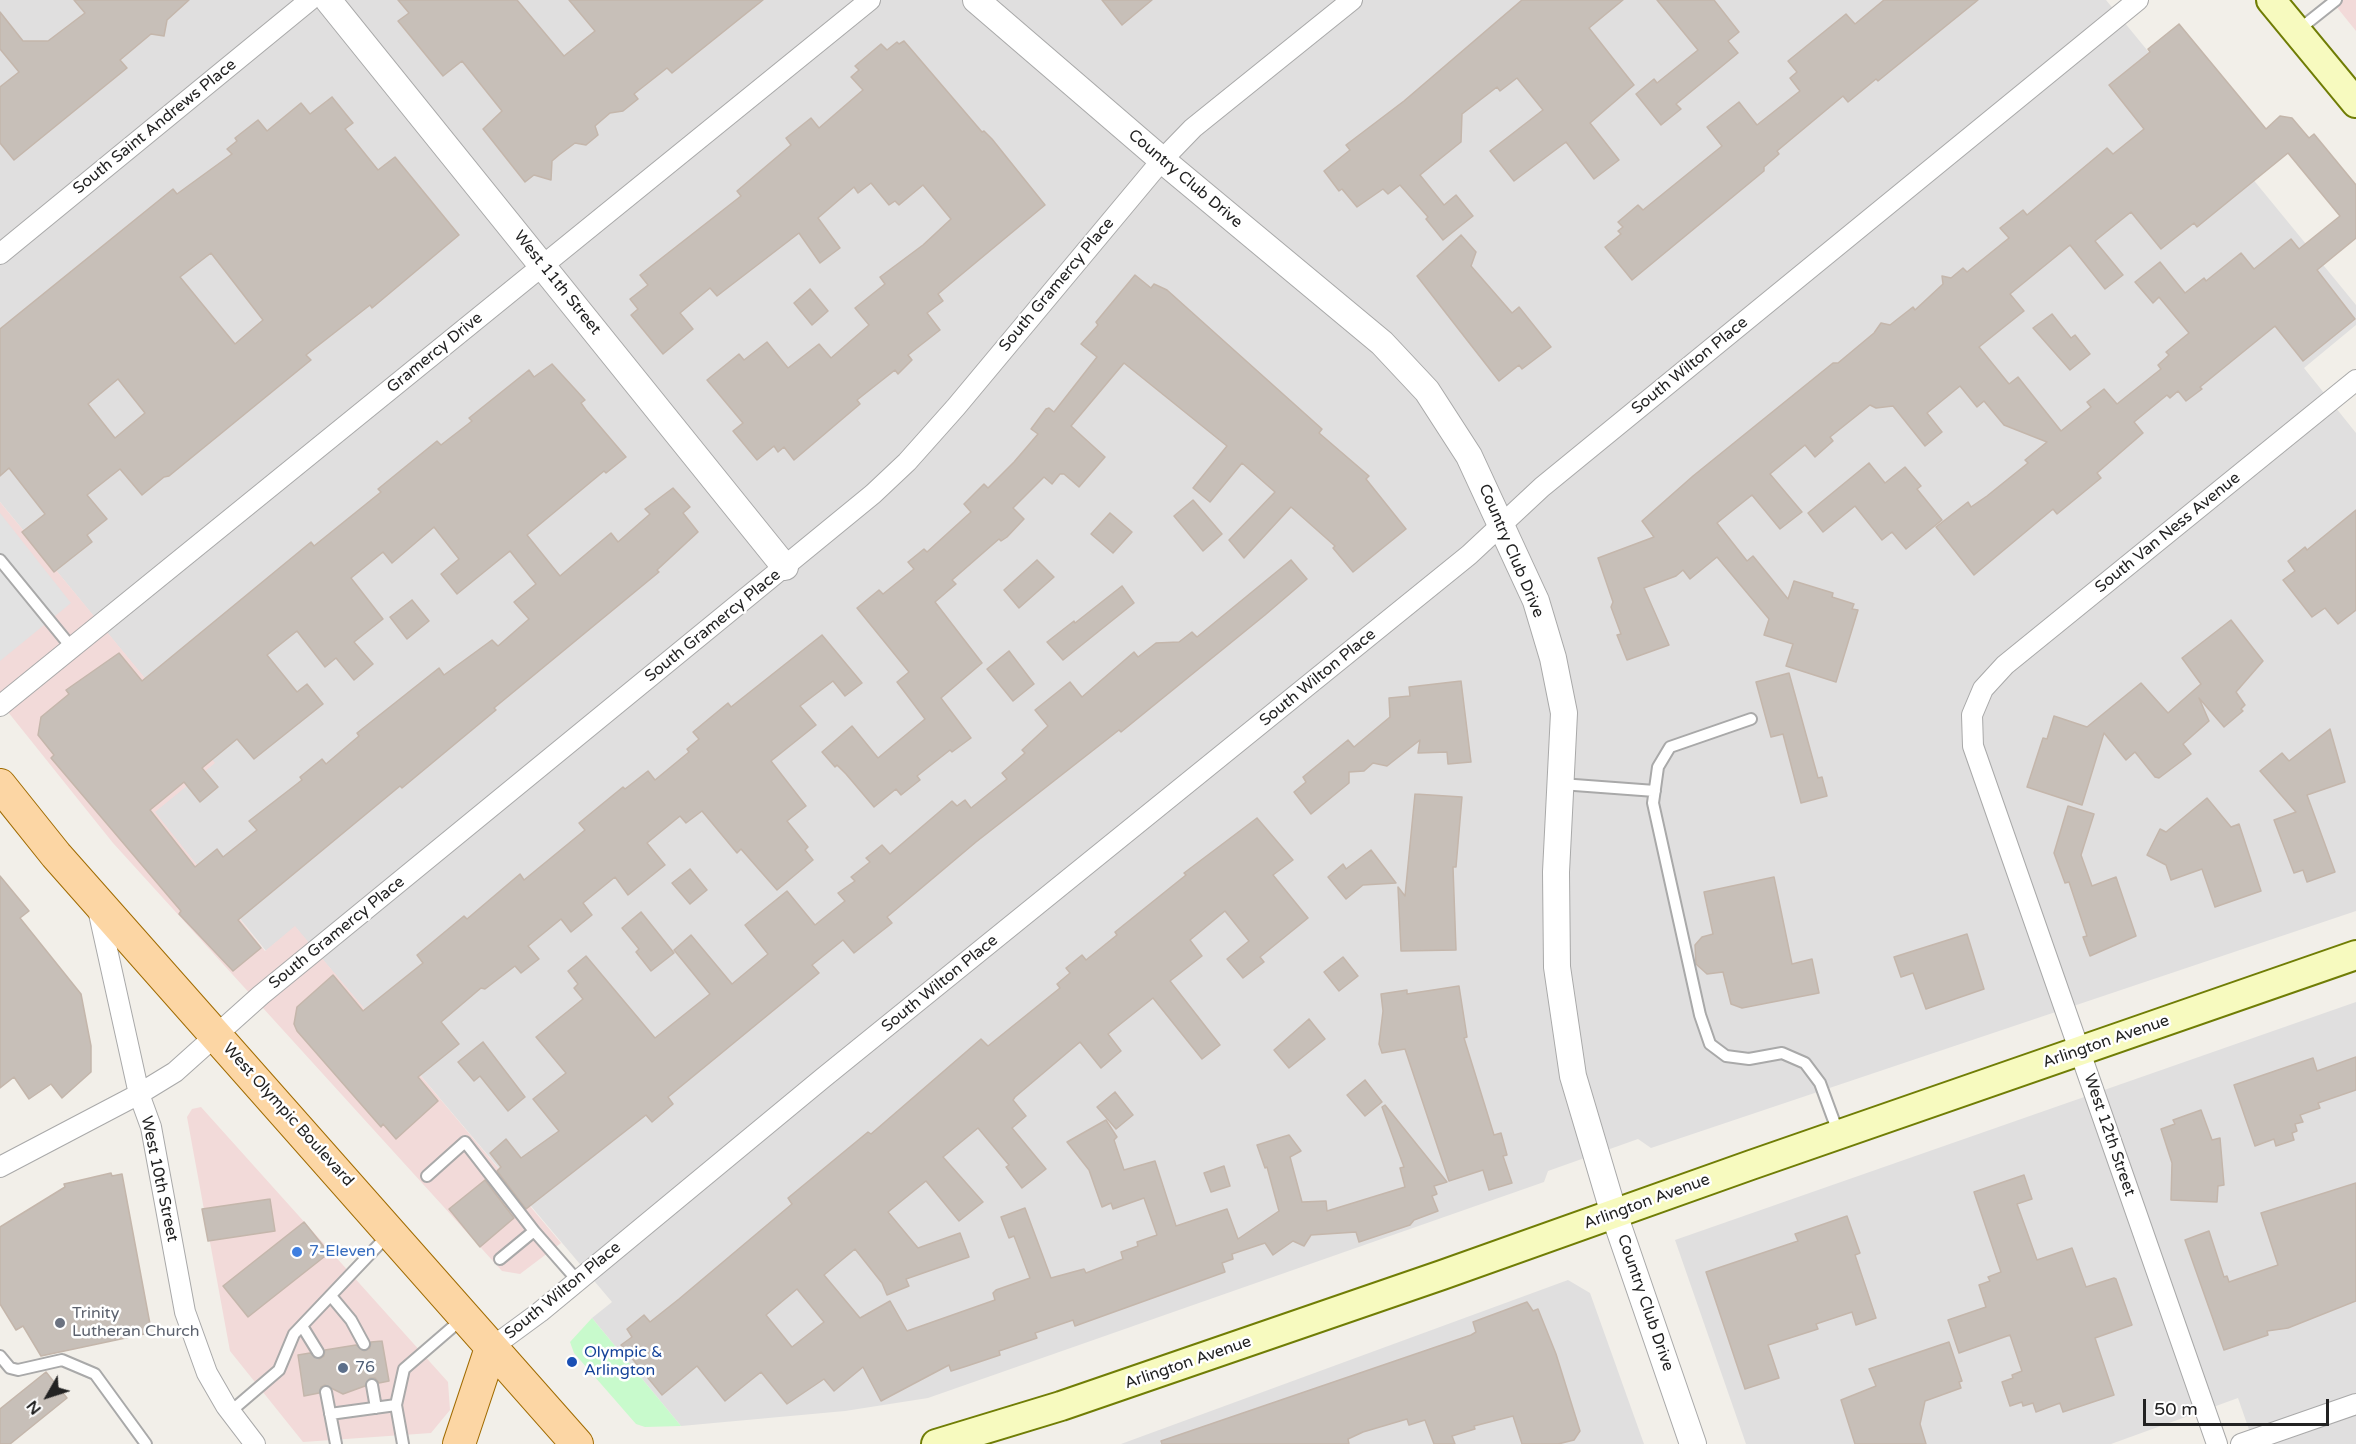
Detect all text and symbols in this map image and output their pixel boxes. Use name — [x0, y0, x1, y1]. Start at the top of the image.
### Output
street label: South Saint Andrews Place — [70, 55, 240, 199]
street label: Country Club Drive — [1124, 126, 1246, 232]
street label: South Gramercy Place — [995, 214, 1119, 356]
street label: West 11th Street — [509, 227, 605, 339]
street label: Gramercy Drive — [383, 309, 487, 397]
street label: South Wilton Place — [1628, 313, 1752, 419]
street label: South Van Ness Avenue — [2092, 469, 2244, 597]
street label: Country Club Drive — [1474, 481, 1548, 621]
street label: South Gramercy Place — [641, 565, 785, 687]
street label: South Wilton Place — [1256, 625, 1380, 731]
street label: South Gramercy Place — [265, 872, 409, 994]
street label: South Wilton Place — [878, 931, 1002, 1037]
street label: Arlington Avenue — [2040, 1011, 2172, 1073]
street label: West Olympic Boulevard — [219, 1039, 357, 1191]
street label: West 12th Street — [2079, 1071, 2139, 1199]
street label: West 10th Street — [136, 1114, 182, 1244]
street label: Arlington Avenue — [1581, 1170, 1713, 1234]
street label: Country Club Drive — [1613, 1232, 1677, 1374]
street label: South Wilton Place — [501, 1238, 625, 1344]
place label: 7-Eleven — [309, 1242, 376, 1262]
marker: 7-Eleven — [290, 1245, 304, 1259]
place label: Trinity Lutheran Church — [72, 1304, 200, 1342]
marker: Trinity Lutheran Church — [53, 1316, 67, 1330]
street label: Arlington Avenue — [1122, 1332, 1254, 1394]
place label: Olympic & Arlington — [584, 1343, 663, 1381]
marker: Olympic & Arlington — [565, 1355, 579, 1369]
place label: 76 — [355, 1358, 375, 1378]
marker: 76 — [336, 1361, 350, 1375]
north arrow — [18, 1366, 78, 1426]
scale bar — [2146, 1387, 2332, 1425]
text: N — [22, 1396, 46, 1419]
text: 50 m — [2154, 1398, 2198, 1420]

